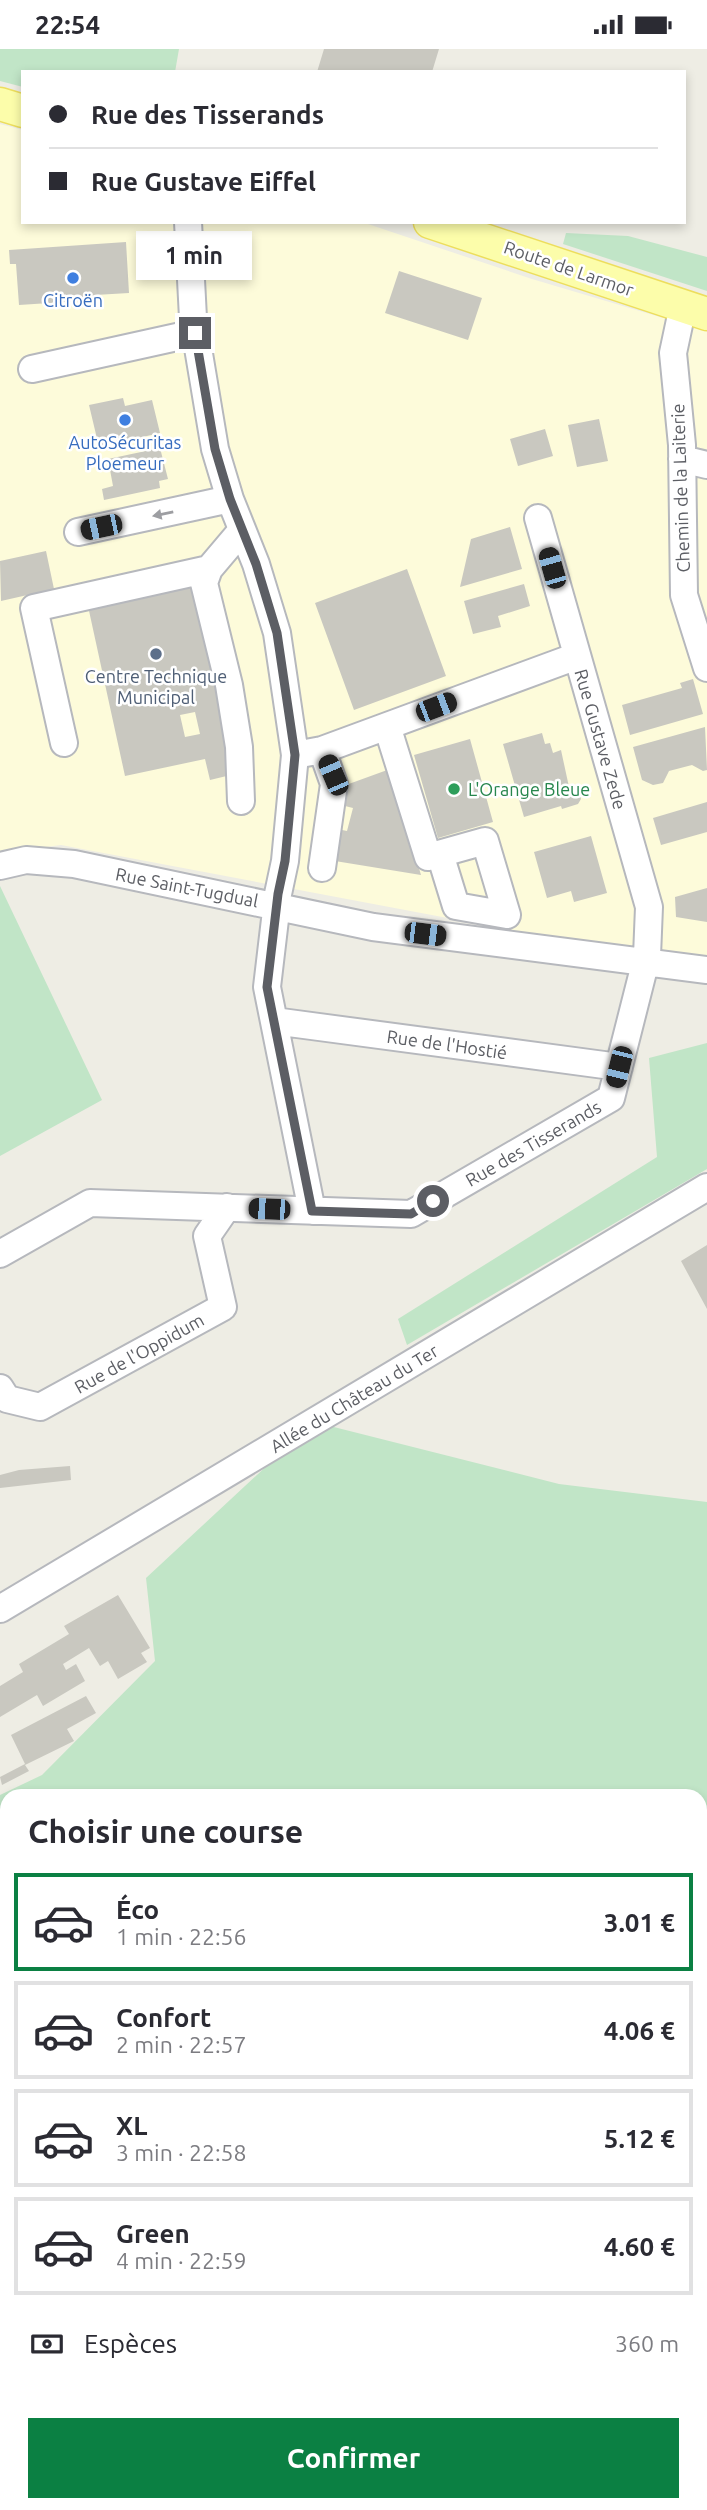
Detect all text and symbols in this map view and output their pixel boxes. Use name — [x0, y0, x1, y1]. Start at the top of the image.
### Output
text: 22:54 — [35, 10, 100, 39]
text: Rue des Tisserands — [91, 100, 324, 129]
text: Rue Gustave Eiffel — [91, 167, 316, 196]
callout: 1 min — [137, 231, 253, 281]
street label: Route de Larmor — [502, 236, 637, 300]
text: 1 min — [165, 243, 223, 268]
marker: Citroën — [65, 270, 81, 286]
place label: Citroën — [43, 290, 103, 310]
route end — [179, 317, 211, 349]
street label: Chemin de la Laiterie — [667, 403, 693, 573]
marker: AutoSécuritas Ploemeur — [117, 412, 133, 428]
place label: AutoSécuritas Ploemeur — [69, 432, 182, 473]
one-way arrow — [152, 508, 174, 519]
car — [79, 512, 124, 542]
car — [537, 545, 568, 591]
marker: Centre Technique Municipal — [148, 646, 164, 662]
place label: Centre Technique Municipal — [85, 666, 227, 707]
street label: Rue Gustave Zede — [571, 666, 631, 812]
car — [413, 690, 460, 724]
car — [316, 752, 351, 798]
place label: L'Orange Bleue — [468, 779, 590, 799]
marker: L'Orange Bleue — [446, 781, 462, 797]
street label: Rue Saint-Tugdual — [114, 863, 260, 911]
car — [403, 921, 448, 947]
street label: Rue de l'Hostié — [385, 1026, 509, 1062]
car — [604, 1044, 635, 1090]
street label: Rue des Tisserands — [462, 1096, 604, 1190]
route start — [417, 1185, 449, 1217]
car — [248, 1198, 291, 1220]
street label: Rue de l'Oppidum — [71, 1309, 207, 1397]
street label: Allée du Château du Ter — [267, 1340, 442, 1456]
text: Choisir une course — [28, 1813, 303, 1849]
icon: car — [32, 1891, 95, 1954]
text: Éco — [116, 1895, 159, 1924]
text: 3.01 € — [604, 1908, 675, 1937]
text: 1 min · 22:56 — [116, 1924, 247, 1949]
icon: car — [32, 1999, 95, 2062]
text: Confort — [116, 2003, 211, 2032]
text: 4.06 € — [604, 2016, 675, 2045]
text: 2 min · 22:57 — [116, 2032, 247, 2057]
icon: car — [32, 2107, 95, 2170]
text: XL — [116, 2111, 147, 2140]
text: 5.12 € — [604, 2124, 675, 2153]
text: 3 min · 22:58 — [116, 2140, 247, 2165]
icon: car — [32, 2215, 95, 2278]
text: Green — [116, 2219, 190, 2248]
text: 4.60 € — [604, 2232, 675, 2261]
text: 4 min · 22:59 — [116, 2248, 247, 2273]
icon: cash — [28, 2325, 66, 2363]
text: Espèces — [84, 2329, 177, 2358]
text: 360 m — [615, 2331, 679, 2356]
button: Confirmer — [28, 2418, 679, 2498]

